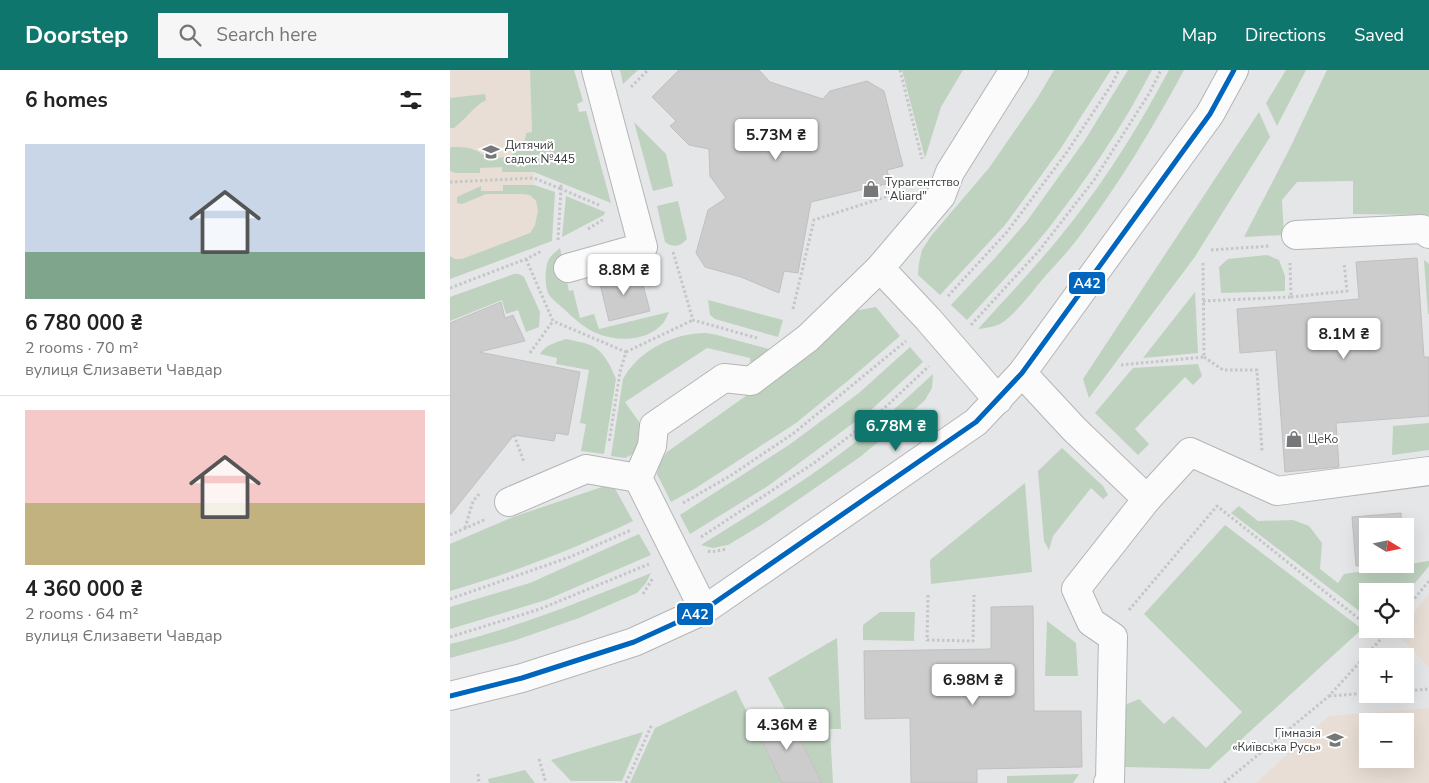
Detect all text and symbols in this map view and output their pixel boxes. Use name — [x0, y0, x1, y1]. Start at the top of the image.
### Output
search box — [158, 13, 508, 58]
text: Doorstep — [25, 19, 128, 51]
icon: search — [176, 21, 204, 49]
text: Search here — [216, 22, 317, 48]
text: Map — [1182, 23, 1217, 47]
text: Directions — [1245, 23, 1326, 47]
text: Saved — [1354, 23, 1404, 47]
text: 6 homes — [25, 86, 108, 114]
icon: filters — [397, 86, 425, 114]
pin: 5.73M ₴ — [730, 118, 822, 161]
text: 5.73M ₴ — [746, 124, 806, 146]
place label: Дитячий садок №445 — [505, 137, 575, 167]
school or university icon: Дитячий садок №445 — [481, 142, 501, 162]
place label: Турагентство "Aliard" — [885, 174, 960, 204]
icon: home — [180, 177, 270, 267]
shop icon: Турагентство "Aliard" — [861, 179, 881, 199]
pin: 8.8M ₴ — [583, 254, 665, 296]
text: 8.8M ₴ — [599, 259, 649, 281]
line badge: А42 — [1068, 271, 1106, 295]
text: А42 — [1073, 274, 1101, 293]
text: 6 780 000 ₴ — [25, 309, 143, 337]
pin: 8.1M ₴ — [1303, 318, 1385, 360]
text: 8.1M ₴ — [1319, 323, 1369, 345]
text: 2 rooms · 70 m² — [25, 337, 138, 359]
text: вулиця Єлизавети Чавдар — [25, 359, 222, 381]
pin: 6.78M ₴ — [850, 410, 942, 452]
text: 6.78M ₴ — [866, 415, 926, 437]
shop icon: ЦеКо — [1284, 429, 1304, 449]
place label: ЦеКо — [1308, 431, 1339, 447]
icon: home — [180, 442, 270, 532]
north arrow — [1359, 518, 1414, 572]
map controls — [1359, 518, 1414, 768]
text: 4 360 000 ₴ — [25, 575, 143, 603]
button: locate — [1359, 583, 1414, 638]
line badge: А42 — [676, 602, 714, 626]
text: 2 rooms · 64 m² — [25, 603, 138, 625]
text: А42 — [681, 605, 709, 624]
text: вулиця Єлизавети Чавдар — [25, 625, 222, 647]
button: + — [1359, 648, 1414, 703]
pin: 6.98M ₴ — [927, 664, 1019, 706]
text: 6.98M ₴ — [943, 669, 1003, 691]
pin: 4.36M ₴ — [741, 708, 833, 751]
button: − — [1359, 713, 1414, 768]
text: 4.36M ₴ — [757, 714, 817, 736]
place label: Гімназія «Київська Русь» — [1232, 725, 1321, 755]
school or university icon: Гімназія «Київська Русь» — [1325, 730, 1345, 750]

